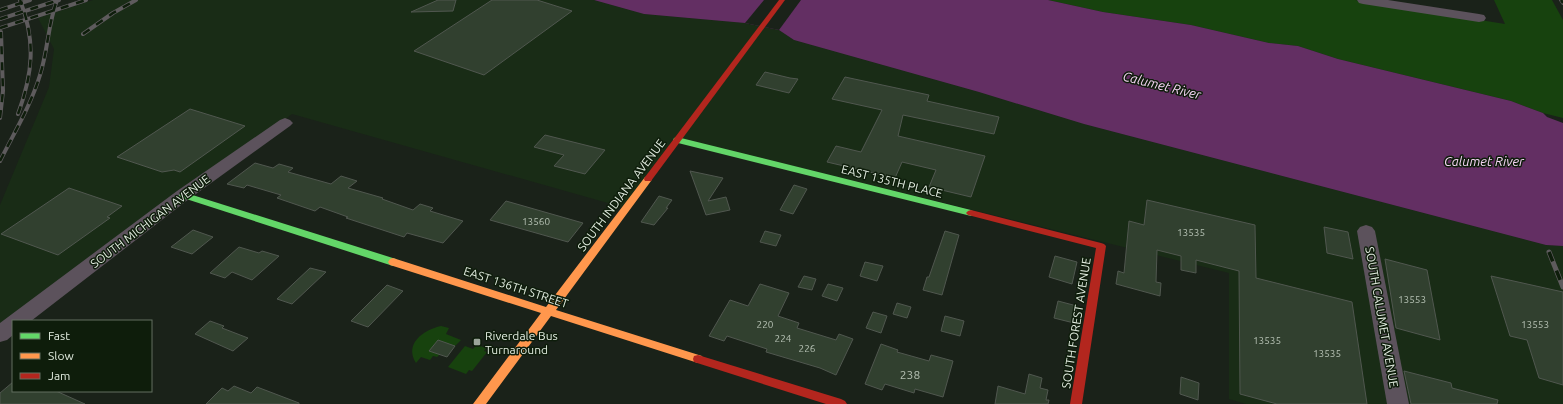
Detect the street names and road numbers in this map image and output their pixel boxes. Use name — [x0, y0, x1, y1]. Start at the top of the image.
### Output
street label: SOUTH INDIANA AVENUE — [575, 136, 667, 254]
street label: EAST 135TH PLACE — [840, 162, 944, 200]
street label: SOUTH MICHIGAN AVENUE — [88, 172, 212, 270]
street label: SOUTH CALUMET AVENUE — [1363, 246, 1401, 389]
street label: SOUTH FOREST AVENUE — [1059, 256, 1093, 389]
street label: EAST 136TH STREET — [462, 264, 570, 310]

